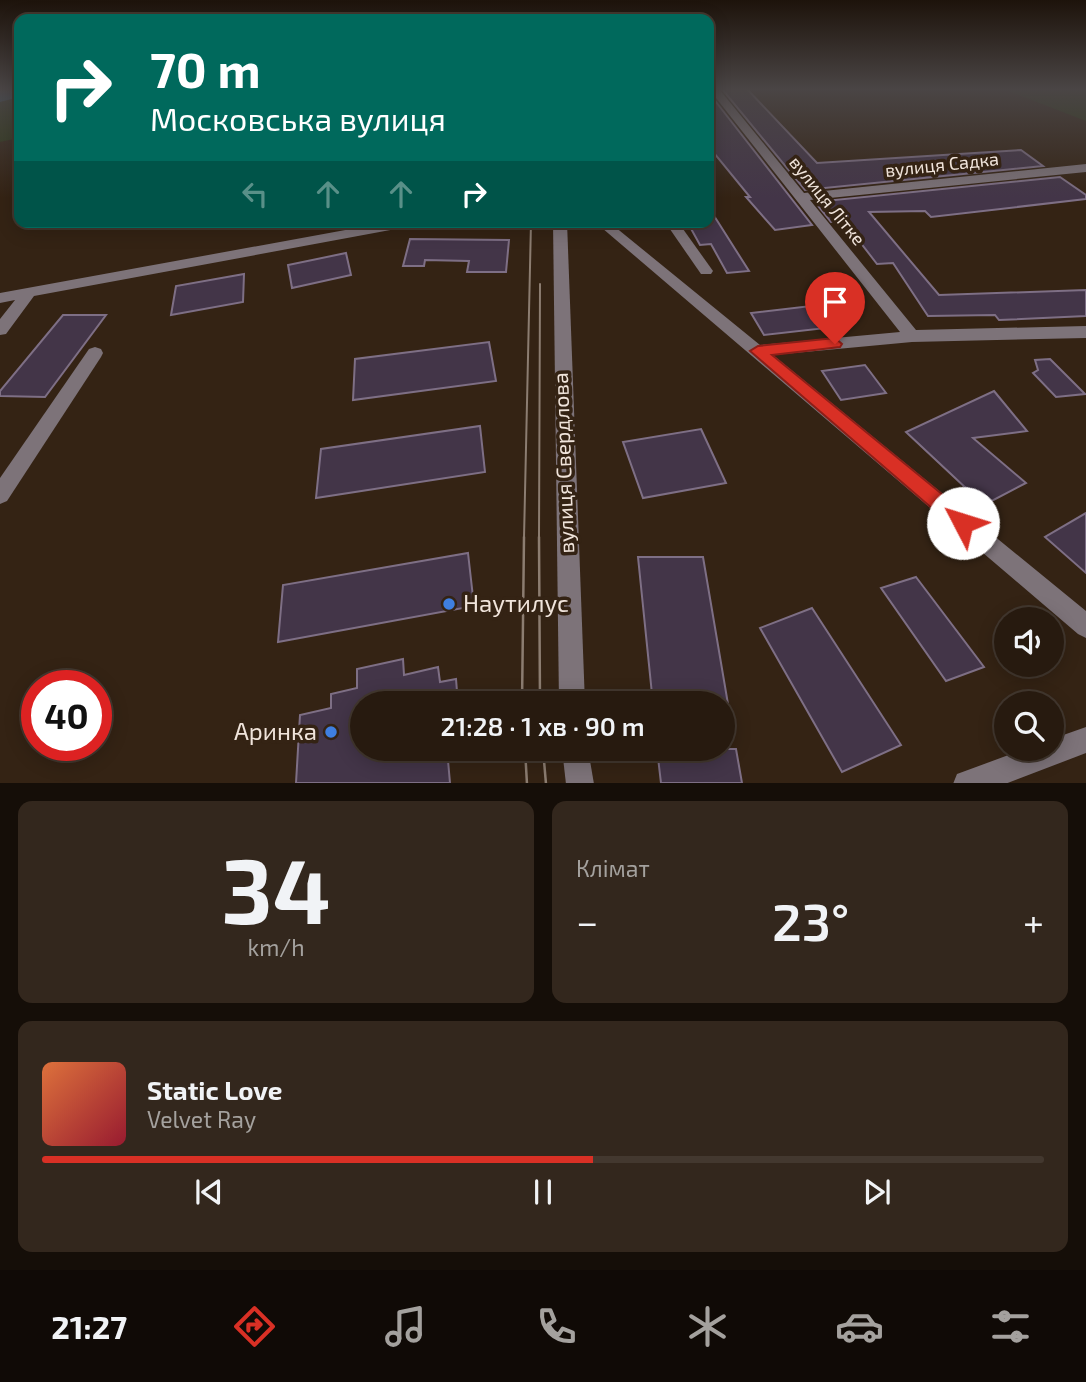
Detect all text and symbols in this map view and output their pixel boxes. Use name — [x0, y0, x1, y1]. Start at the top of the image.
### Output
text: 70 m — [150, 39, 261, 98]
icon: right — [35, 42, 126, 133]
text: Московська вулиця — [150, 99, 446, 137]
street label: вулиця Садка — [884, 147, 1000, 181]
street label: вулиця Літке — [785, 151, 870, 249]
icon: left — [236, 175, 274, 213]
icon: ahead — [309, 175, 347, 213]
icon: ahead — [382, 175, 420, 213]
icon: right — [455, 175, 493, 213]
pin — [805, 272, 865, 344]
icon: arrive — [816, 283, 854, 321]
street label: вулиця Свердлова — [547, 372, 579, 554]
position arrow — [926, 486, 1000, 560]
place label: Наутилус — [463, 588, 569, 618]
marker: Наутилус — [441, 596, 457, 612]
map controls — [994, 607, 1064, 761]
button: sound — [994, 607, 1064, 677]
speed limit sign: 40 — [21, 670, 112, 761]
button: search — [994, 691, 1064, 761]
text: 21:28 · 1 хв · 90 m — [441, 710, 645, 741]
place label: Аринка — [234, 716, 317, 745]
marker: Аринка — [323, 724, 339, 740]
text: 34 — [221, 833, 331, 942]
text: Клімат — [576, 854, 650, 882]
text: 23° — [772, 889, 849, 951]
text: − — [576, 898, 598, 944]
text: + — [1023, 898, 1044, 944]
text: km/h — [247, 933, 305, 961]
text: Static Love — [147, 1074, 283, 1105]
text: Velvet Ray — [147, 1105, 256, 1133]
icon: previous — [190, 1173, 228, 1211]
icon: pause — [524, 1173, 562, 1211]
icon: next — [858, 1173, 896, 1211]
icon: directions — [230, 1302, 279, 1351]
icon: music — [381, 1302, 430, 1351]
icon: phone — [532, 1302, 581, 1351]
icon: climate — [683, 1302, 732, 1351]
icon: car — [835, 1302, 884, 1351]
icon: filters — [986, 1302, 1035, 1351]
text: 21:27 — [51, 1307, 127, 1345]

